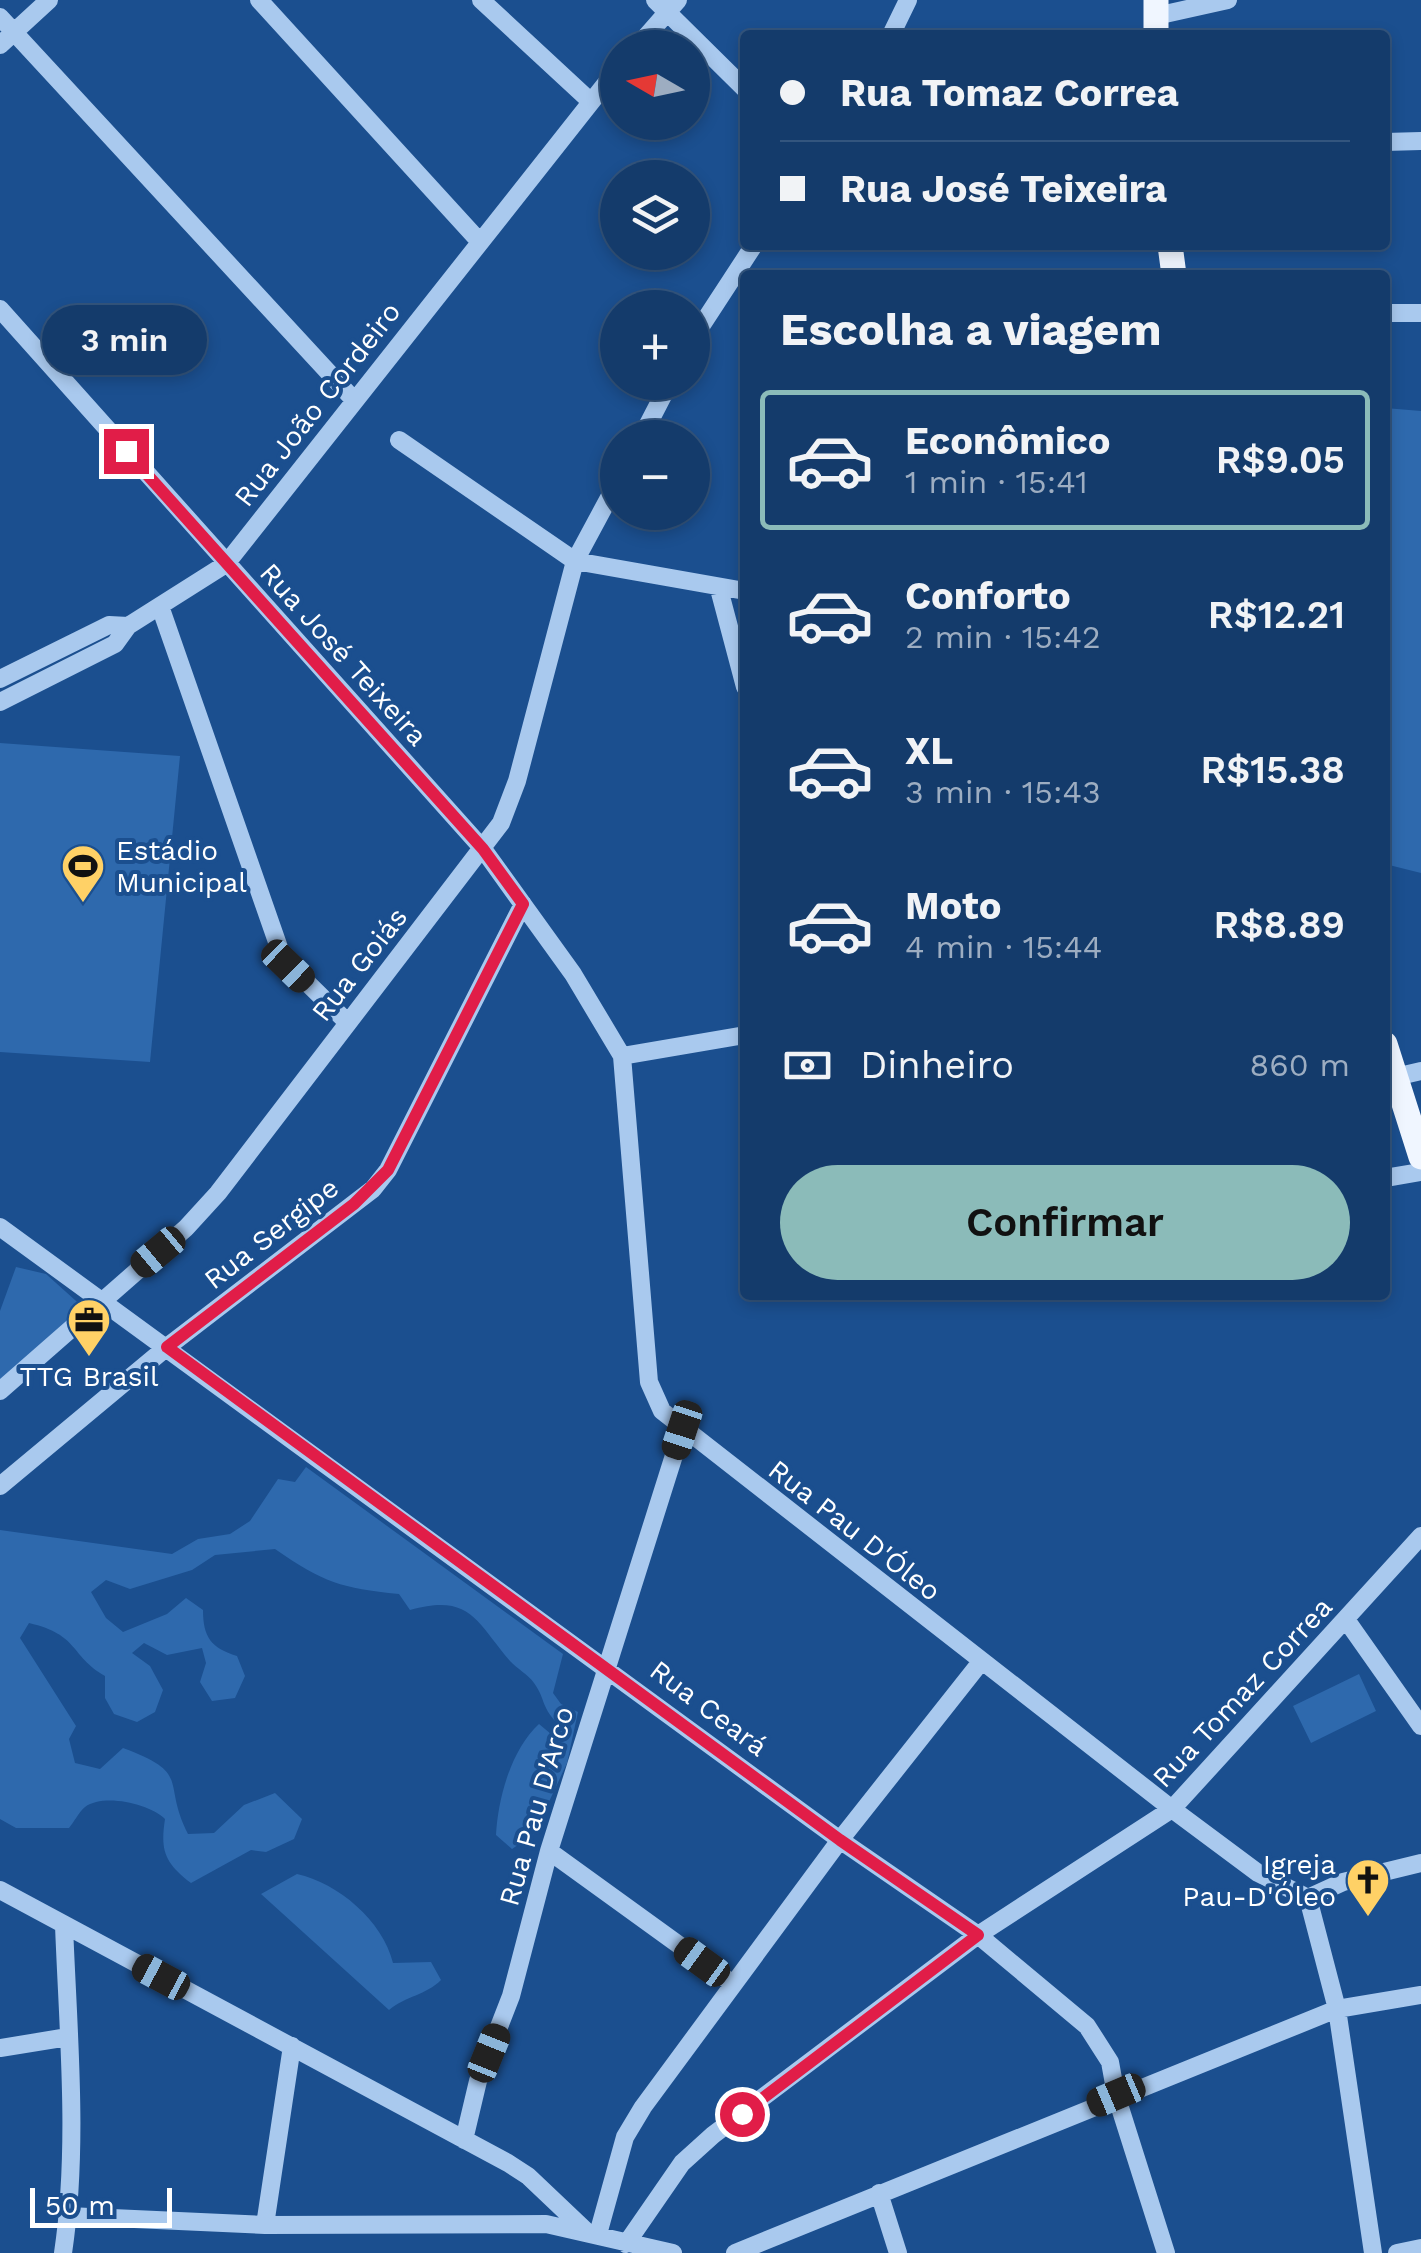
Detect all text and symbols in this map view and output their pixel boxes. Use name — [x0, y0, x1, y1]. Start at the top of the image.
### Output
north arrow — [600, 30, 710, 140]
map controls — [600, 30, 710, 530]
text: Rua Tomaz Correa — [840, 71, 1179, 115]
button: layers — [600, 160, 710, 270]
text: Rua José Teixeira — [840, 167, 1167, 211]
button: + — [600, 290, 710, 400]
street label: Rua João Cordeiro — [227, 296, 407, 513]
text: Escolha a viagem — [780, 303, 1162, 356]
callout: 3 min — [44, 306, 208, 376]
text: 3 min — [81, 321, 168, 359]
icon: car — [785, 415, 875, 505]
text: Econômico — [905, 419, 1110, 463]
button: − — [600, 420, 710, 530]
route end — [104, 429, 149, 474]
text: R$9.05 — [1216, 438, 1345, 482]
text: 1 min · 15:41 — [905, 463, 1088, 501]
street label: Rua José Teixeira — [253, 556, 434, 752]
icon: car — [785, 570, 875, 660]
text: Conforto — [905, 574, 1071, 618]
text: R$12.21 — [1208, 593, 1345, 637]
text: 2 min · 15:42 — [905, 618, 1101, 656]
icon: car — [785, 725, 875, 815]
text: XL — [905, 729, 953, 773]
text: R$15.38 — [1200, 748, 1345, 792]
text: 3 min · 15:43 — [905, 773, 1101, 811]
place label: Estádio Municipal — [116, 834, 247, 899]
sports icon: Estádio Municipal — [60, 843, 106, 904]
icon: car — [785, 880, 875, 970]
text: Moto — [905, 884, 1001, 928]
street label: Rua Goiás — [305, 901, 414, 1028]
text: R$8.89 — [1214, 903, 1345, 947]
text: 4 min · 15:44 — [905, 928, 1102, 966]
car — [256, 934, 320, 998]
icon: cash — [780, 1038, 835, 1093]
text: Dinheiro — [860, 1043, 1014, 1087]
text: 860 m — [1250, 1046, 1350, 1084]
button: Confirmar — [780, 1165, 1350, 1280]
street label: Rua Sergipe — [198, 1171, 345, 1296]
car — [125, 1221, 191, 1283]
office icon: TTG Brasil — [66, 1297, 112, 1358]
place label: TTG Brasil — [20, 1360, 159, 1393]
car — [658, 1397, 706, 1463]
street label: Rua Pau D'Óleo — [762, 1453, 947, 1608]
street label: Rua Tomaz Correa — [1146, 1590, 1339, 1794]
street label: Rua Ceará — [643, 1654, 774, 1763]
street label: Rua Pau D'Arco — [492, 1703, 581, 1910]
place label: Igreja Pau-D'Óleo — [1182, 1848, 1336, 1913]
church icon: Igreja Pau-D'Óleo — [1345, 1857, 1391, 1918]
car — [669, 1932, 735, 1992]
car — [127, 1950, 195, 2004]
car — [464, 2020, 514, 2086]
car — [1083, 2069, 1149, 2121]
route start — [720, 2092, 765, 2137]
scale bar — [30, 2183, 172, 2228]
text: 50 m — [45, 2189, 115, 2222]

